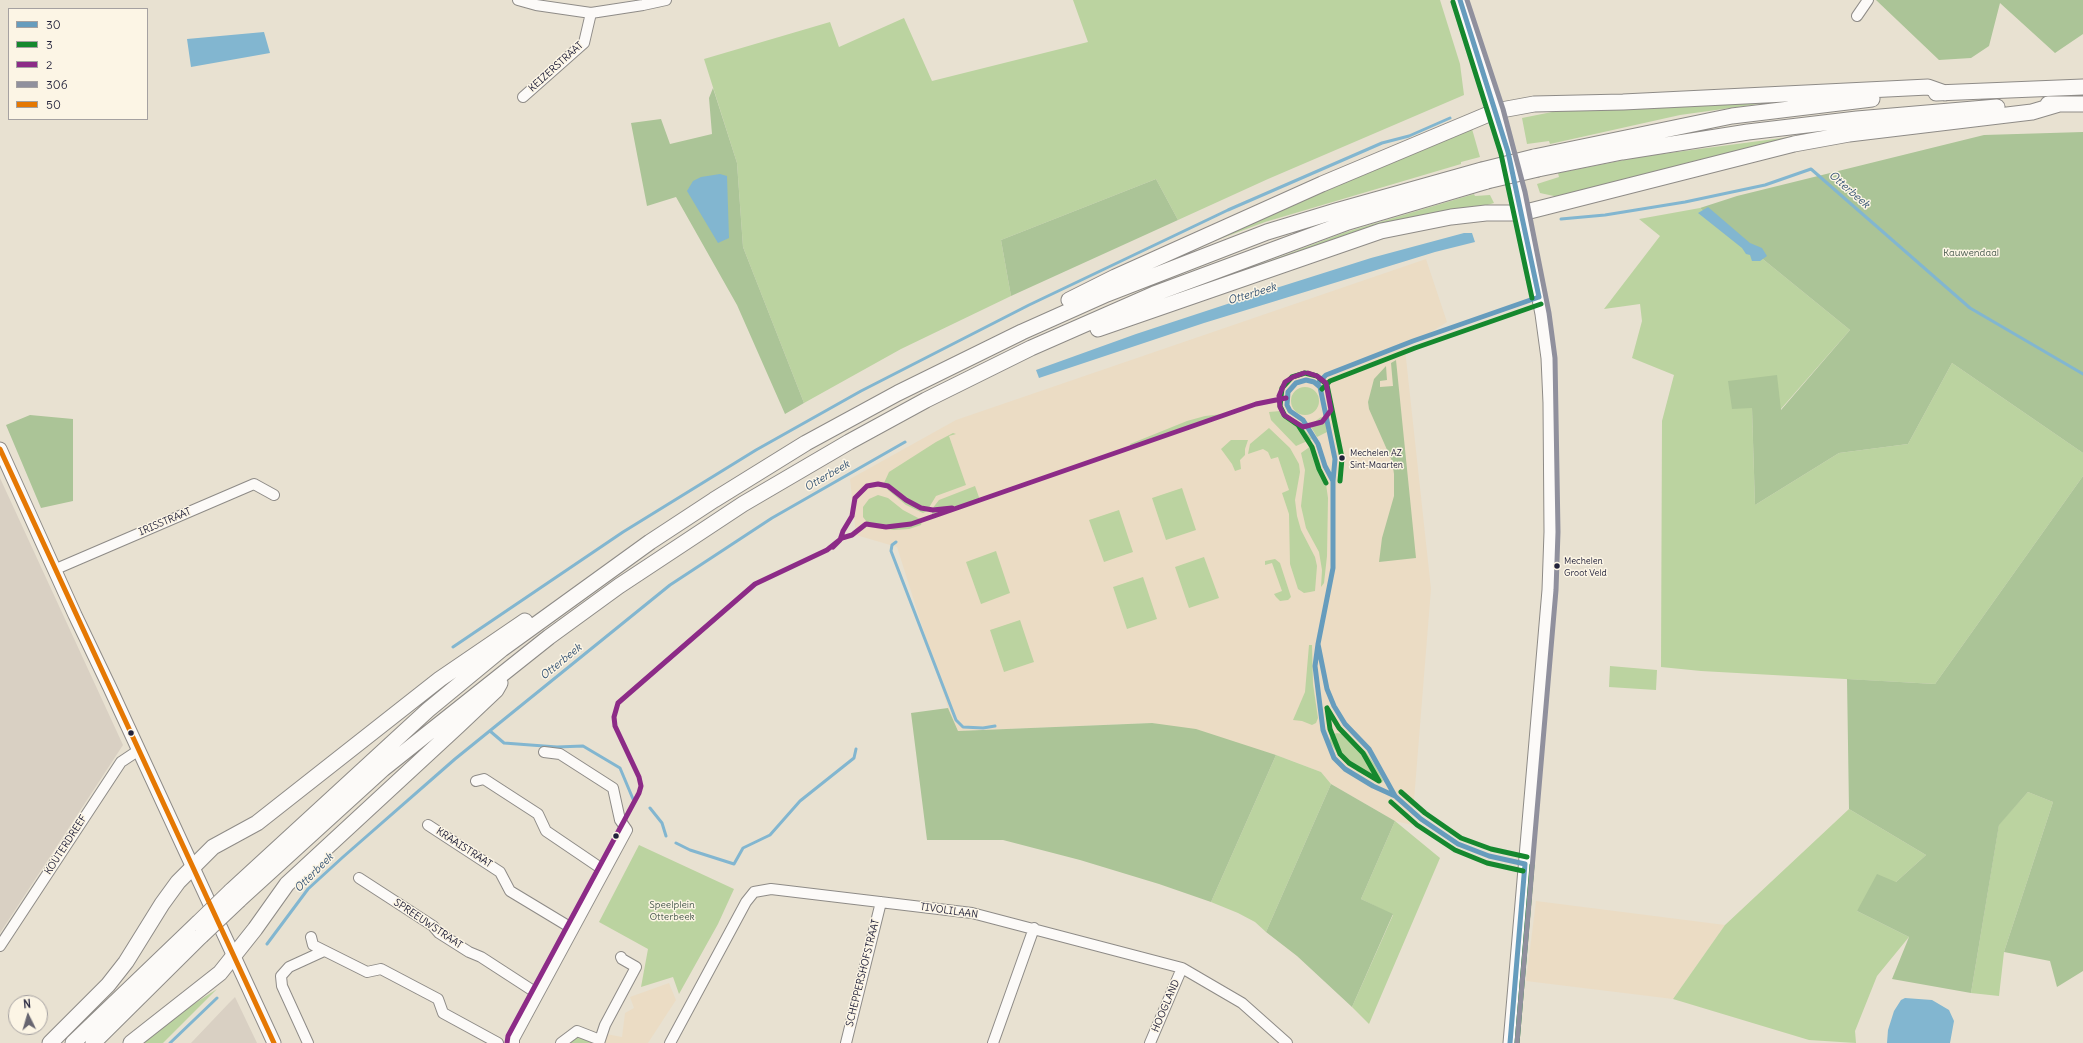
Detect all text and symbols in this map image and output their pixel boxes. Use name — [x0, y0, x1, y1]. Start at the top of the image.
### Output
legend — [8, 8, 148, 120]
text: 30 — [46, 17, 61, 32]
text: 3 — [46, 37, 53, 52]
street label: KEIZERSTRAAT — [526, 39, 586, 95]
text: 2 — [46, 57, 53, 72]
text: 306 — [46, 77, 68, 92]
text: 50 — [46, 97, 61, 112]
water label: Otterbeek — [1826, 169, 1872, 211]
park label: Kauwendaal — [1943, 247, 1999, 259]
water label: Otterbeek — [1226, 280, 1278, 308]
place label: Mechelen AZ Sint-Maarten — [1350, 448, 1403, 469]
marker: Mechelen AZ Sint-Maarten — [1337, 453, 1347, 463]
water label: Otterbeek — [802, 458, 852, 494]
street label: IRISSTRAAT — [137, 506, 193, 538]
place label: Mechelen Groot Veld — [1564, 556, 1607, 577]
marker: Mechelen Groot Veld — [1552, 561, 1562, 571]
water label: Otterbeek — [538, 641, 584, 683]
unlabelled marker — [126, 728, 136, 738]
street label: KOUTERDREEF — [42, 813, 90, 877]
street label: KRAAISTRAAT — [434, 825, 494, 871]
unlabelled marker — [611, 831, 621, 841]
water label: Otterbeek — [292, 851, 336, 895]
street label: SPREEUWSTRAAT — [391, 897, 465, 951]
park label: Speelplein Otterbeek — [649, 899, 695, 922]
street label: TIVOLILAAN — [919, 901, 979, 921]
street label: SCHEPPERSHOFSTRAAT — [844, 918, 882, 1028]
street label: HOOGLAND — [1150, 978, 1182, 1034]
north arrow — [8, 995, 48, 1035]
text: N — [23, 997, 31, 1011]

